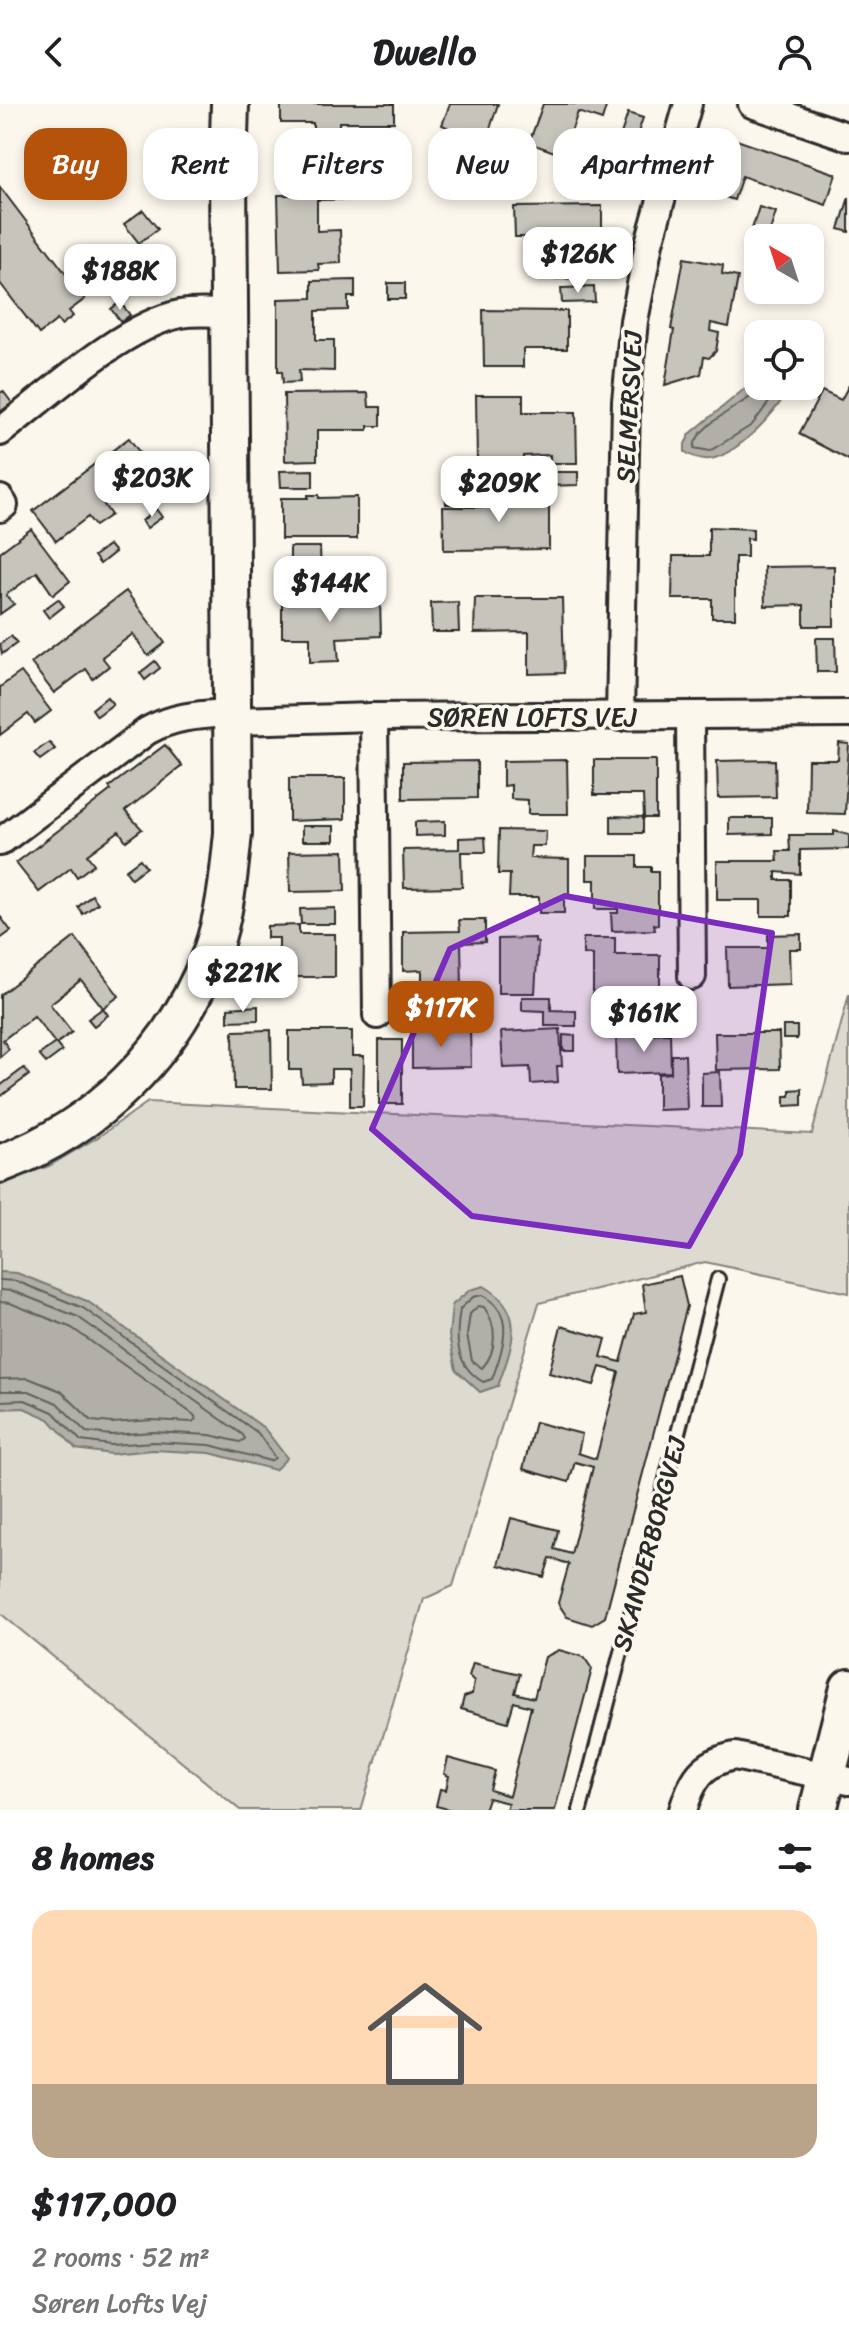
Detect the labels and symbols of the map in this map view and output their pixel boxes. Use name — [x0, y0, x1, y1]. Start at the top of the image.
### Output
north arrow — [744, 224, 824, 304]
pin: $126K — [522, 227, 634, 295]
pin: $188K — [64, 244, 176, 312]
street label: SELMERSVEJ — [602, 329, 656, 484]
pin: $203K — [96, 451, 208, 519]
pin: $209K — [443, 456, 555, 524]
pin: $144K — [274, 556, 386, 624]
street label: SØREN LOFTS VEJ — [427, 694, 638, 740]
pin: $221K — [187, 946, 299, 1014]
pin: $117K — [385, 981, 497, 1049]
pin: $161K — [588, 986, 700, 1054]
street label: SKANDERBORGVEJ — [598, 1431, 700, 1657]

